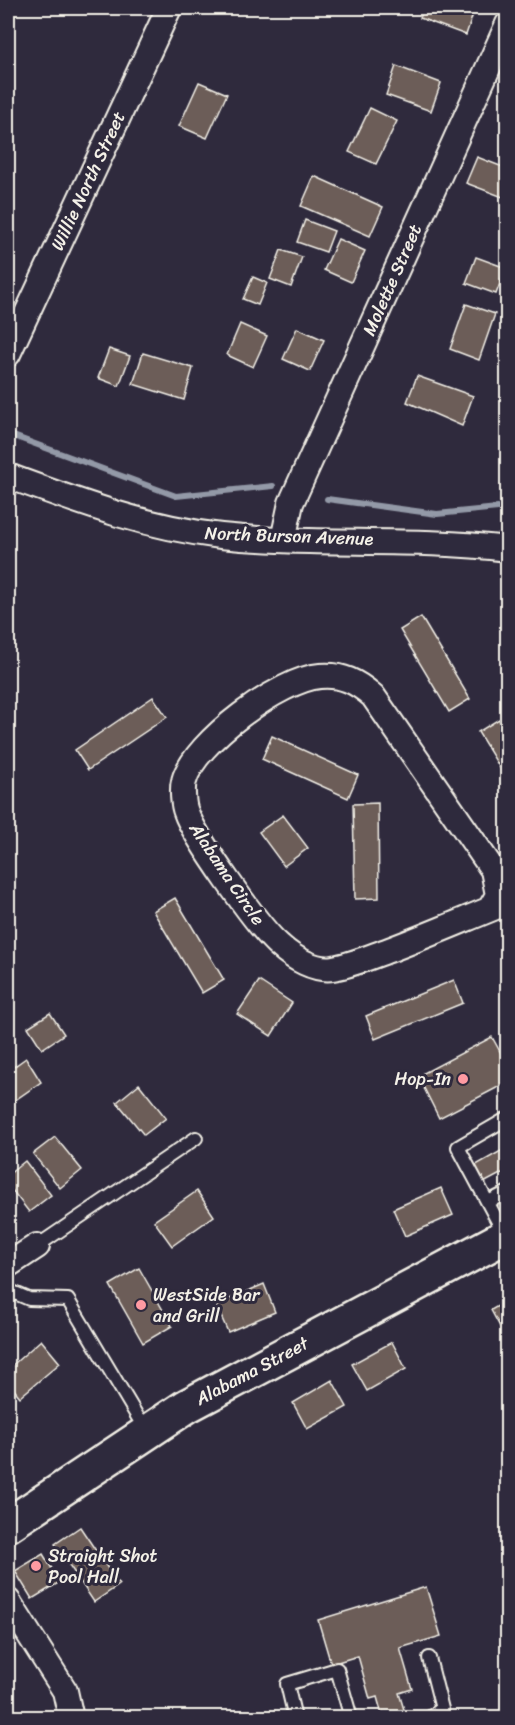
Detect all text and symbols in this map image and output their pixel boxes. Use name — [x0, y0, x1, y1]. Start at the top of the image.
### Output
street label: Willie North Street — [42, 106, 134, 256]
street label: Molette Street — [353, 219, 431, 341]
street label: North Burson Avenue — [204, 517, 374, 555]
street label: Alabama Circle — [180, 815, 274, 932]
place label: Hop-In — [394, 1063, 451, 1095]
marker: Hop-In — [456, 1072, 470, 1086]
place label: WestSide Bar and Grill — [153, 1279, 261, 1332]
marker: WestSide Bar and Grill — [134, 1298, 148, 1312]
street label: Alabama Street — [189, 1327, 315, 1415]
place label: Straight Shot Pool Hall — [48, 1540, 158, 1593]
marker: Straight Shot Pool Hall — [29, 1559, 43, 1573]

